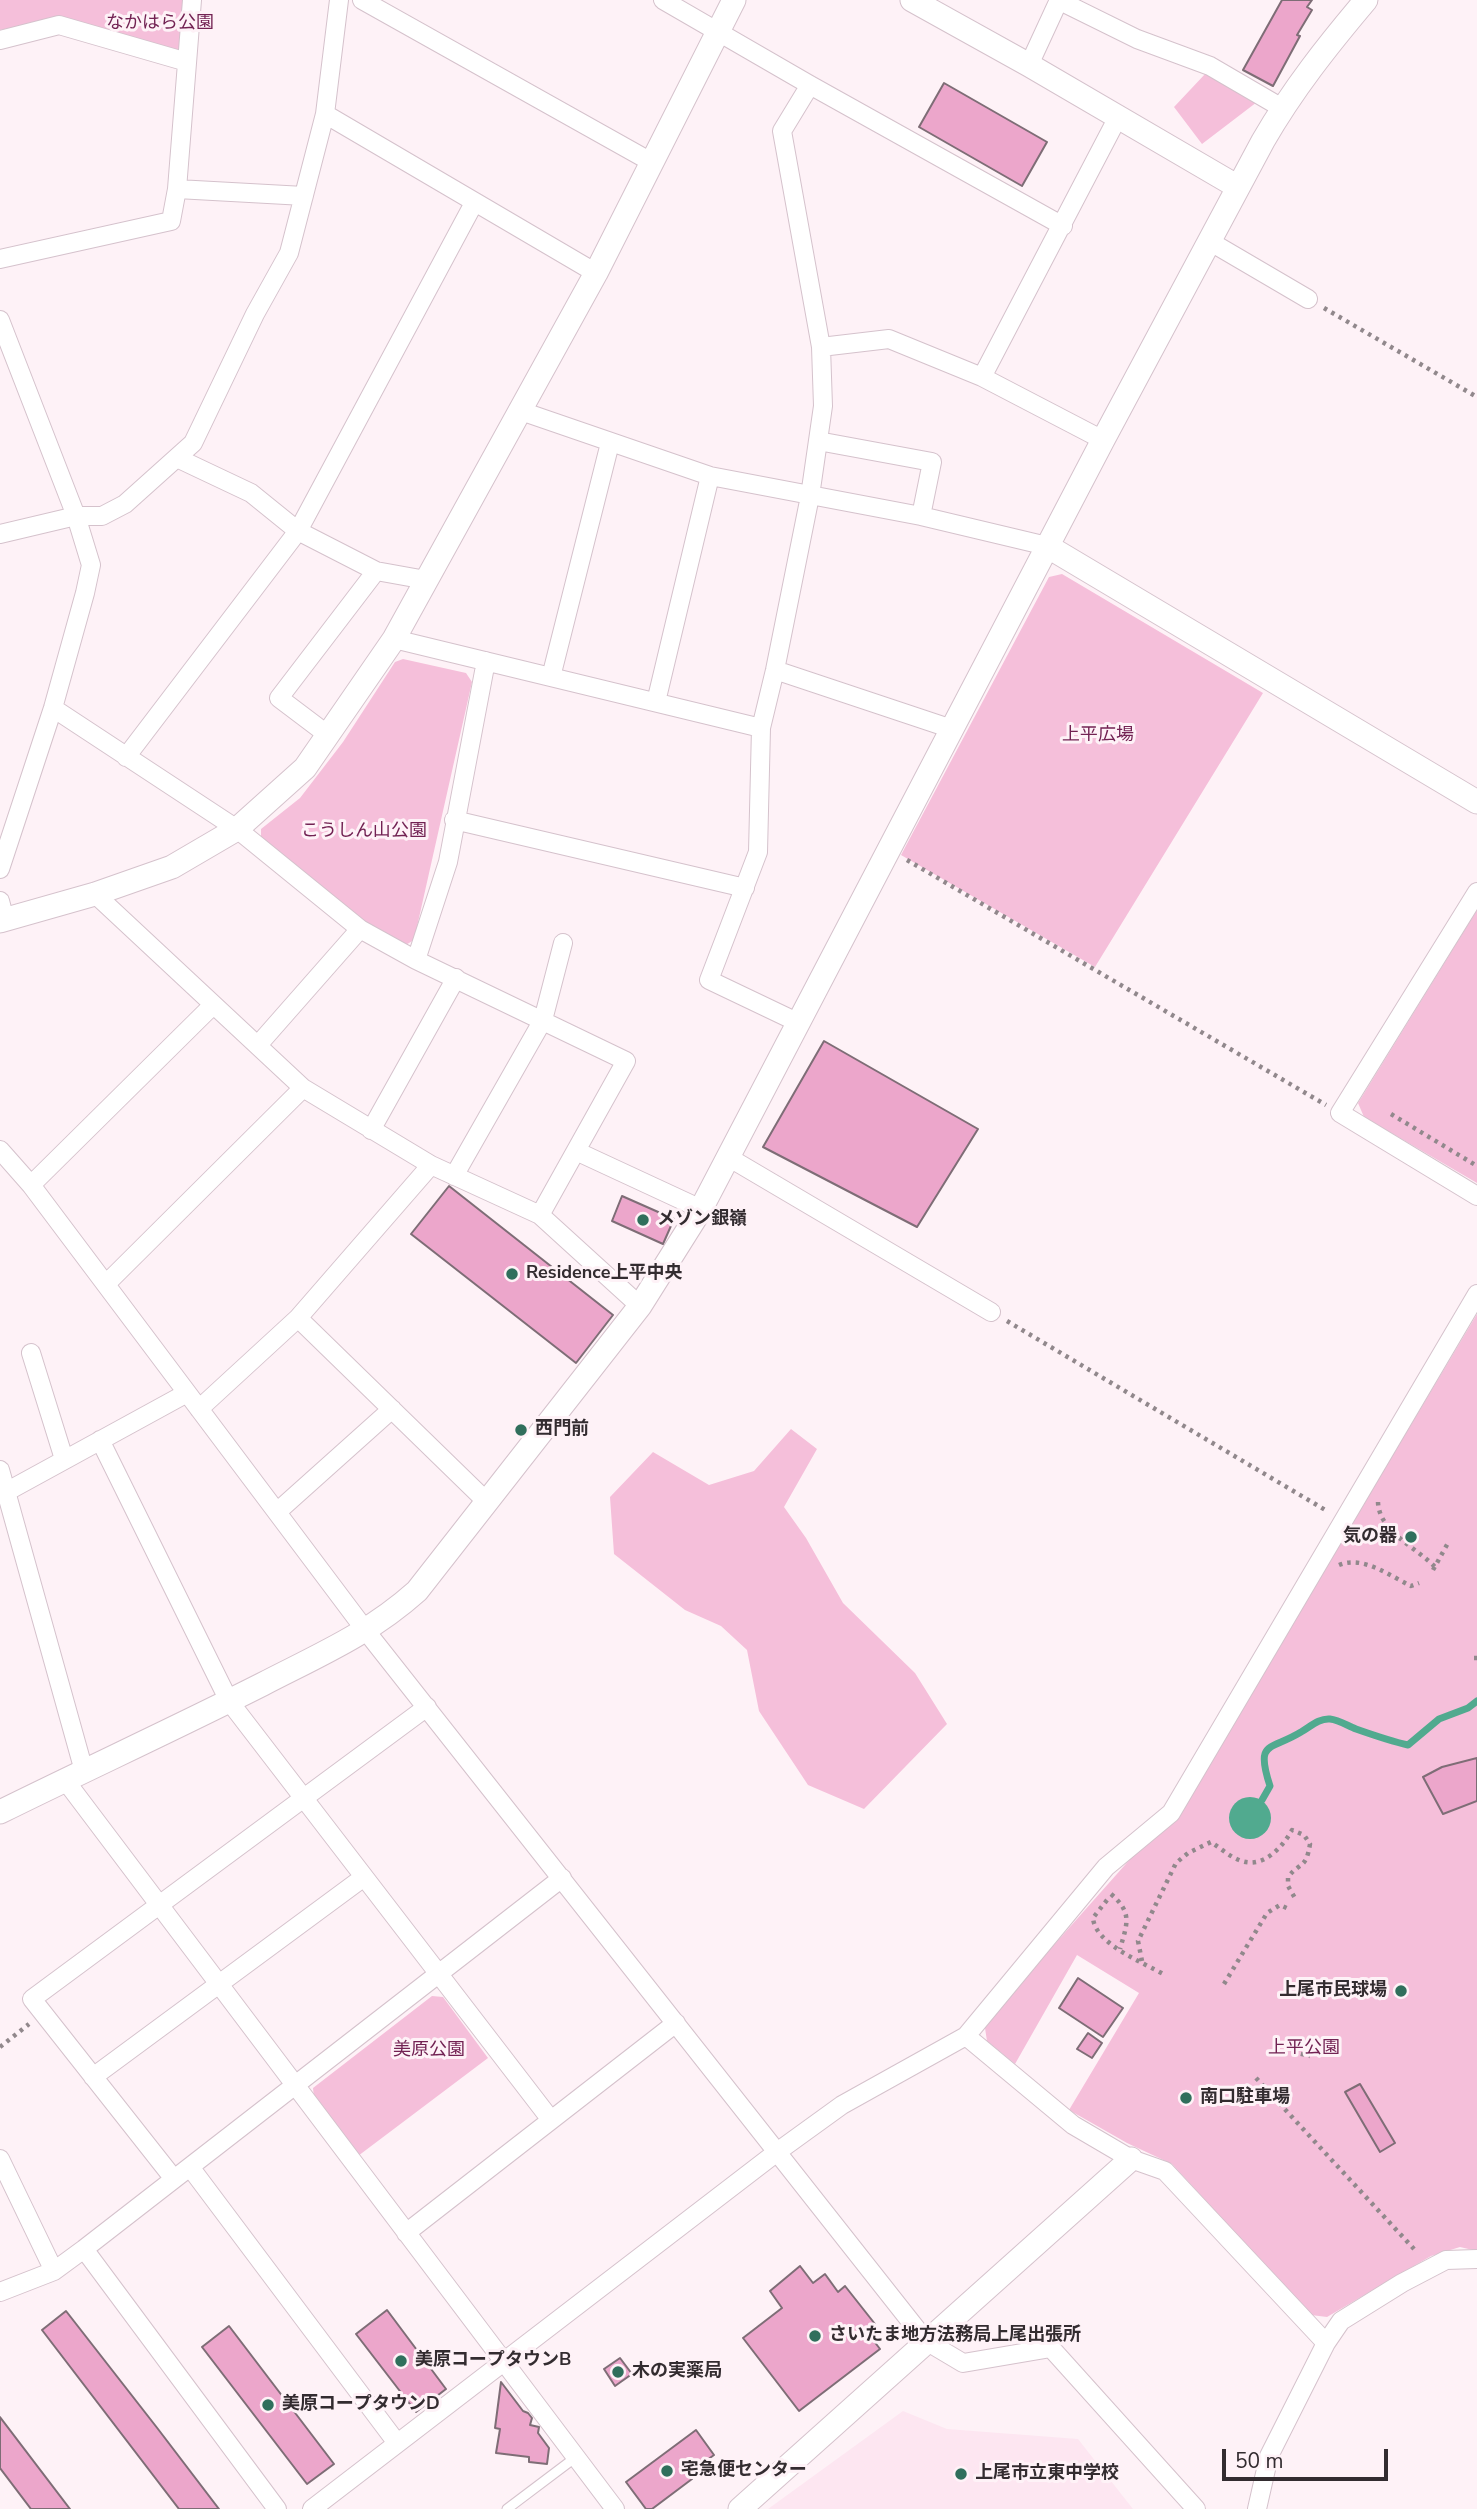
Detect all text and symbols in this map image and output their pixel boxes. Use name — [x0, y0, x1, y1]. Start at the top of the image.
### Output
park label: なかはら公園 — [106, 13, 214, 35]
park label: 上平広場 — [1062, 725, 1134, 747]
park label: こうしん山公園 — [301, 821, 427, 843]
place label: メゾン銀嶺 — [657, 1209, 747, 1231]
marker: メゾン銀嶺 — [635, 1212, 651, 1228]
place label: Residence上平中央 — [526, 1263, 682, 1285]
marker: Residence上平中央 — [504, 1266, 520, 1282]
place label: 西門前 — [535, 1419, 589, 1441]
marker: 西門前 — [513, 1422, 529, 1438]
place label: 気の器 — [1343, 1526, 1397, 1548]
marker: 気の器 — [1403, 1529, 1419, 1545]
place label: 上尾市民球場 — [1279, 1980, 1387, 2002]
marker: 上尾市民球場 — [1393, 1983, 1409, 1999]
park label: 上平公園 — [1268, 2038, 1340, 2060]
park label: 美原公園 — [393, 2040, 465, 2062]
place label: 南口駐車場 — [1200, 2087, 1290, 2109]
marker: 南口駐車場 — [1178, 2090, 1194, 2106]
place label: さいたま地方法務局上尾出張所 — [829, 2325, 1081, 2347]
marker: さいたま地方法務局上尾出張所 — [807, 2328, 823, 2344]
place label: 美原コープタウンB — [415, 2350, 571, 2372]
marker: 美原コープタウンB — [393, 2353, 409, 2369]
place label: 木の実薬局 — [632, 2361, 722, 2383]
marker: 木の実薬局 — [610, 2364, 626, 2380]
place label: 美原コープタウンD — [282, 2394, 440, 2416]
marker: 美原コープタウンD — [260, 2397, 276, 2413]
scale bar — [1225, 2436, 1391, 2480]
text: 50 m — [1235, 2447, 1284, 2475]
place label: 宅急便センター — [681, 2460, 807, 2482]
marker: 宅急便センター — [659, 2463, 675, 2479]
place label: 上尾市立東中学校 — [975, 2463, 1119, 2485]
marker: 上尾市立東中学校 — [953, 2466, 969, 2482]

